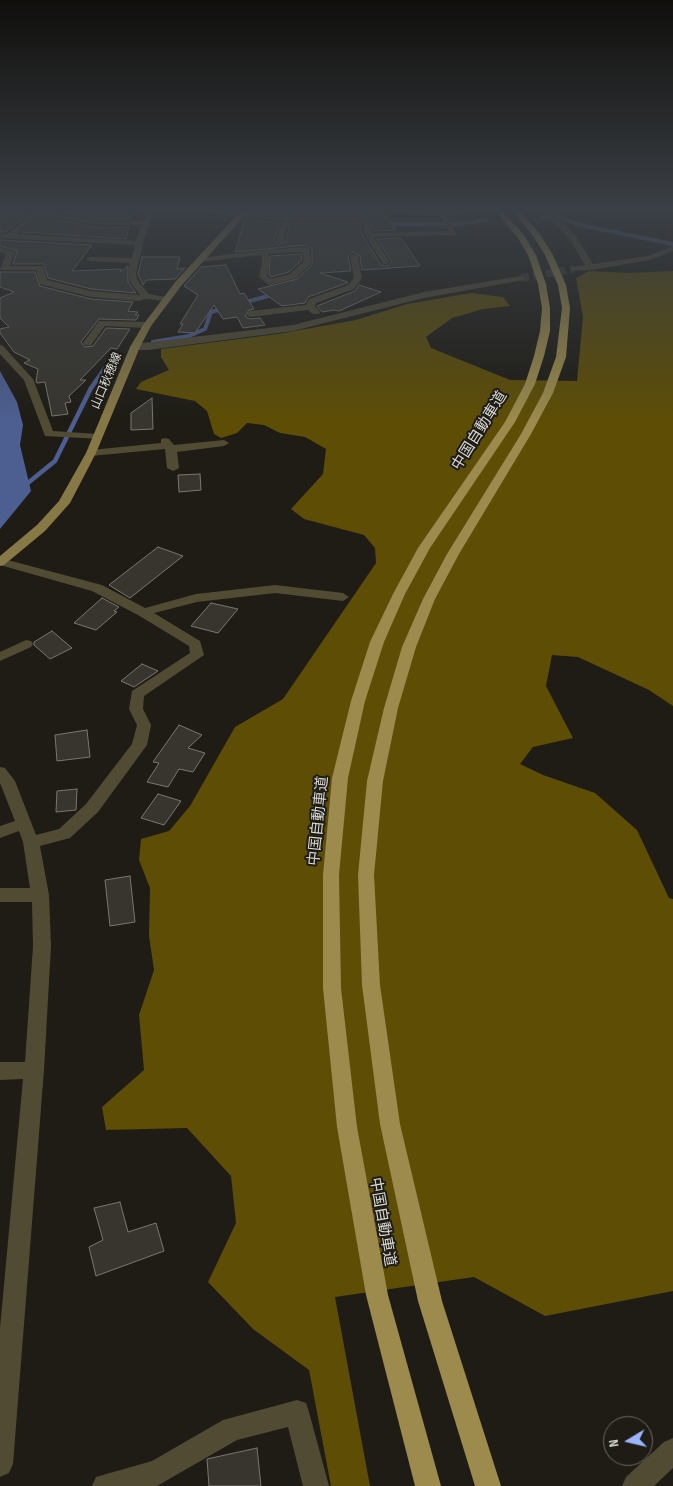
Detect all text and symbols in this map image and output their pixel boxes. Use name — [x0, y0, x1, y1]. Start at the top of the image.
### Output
street label: 山口秋穂線 — [89, 351, 125, 411]
street label: 中国自動車道 — [449, 388, 511, 474]
street label: 中国自動車道 — [305, 775, 333, 867]
street label: 中国自動車道 — [365, 1176, 399, 1268]
north arrow — [603, 1416, 653, 1466]
text: N — [605, 1438, 623, 1448]

